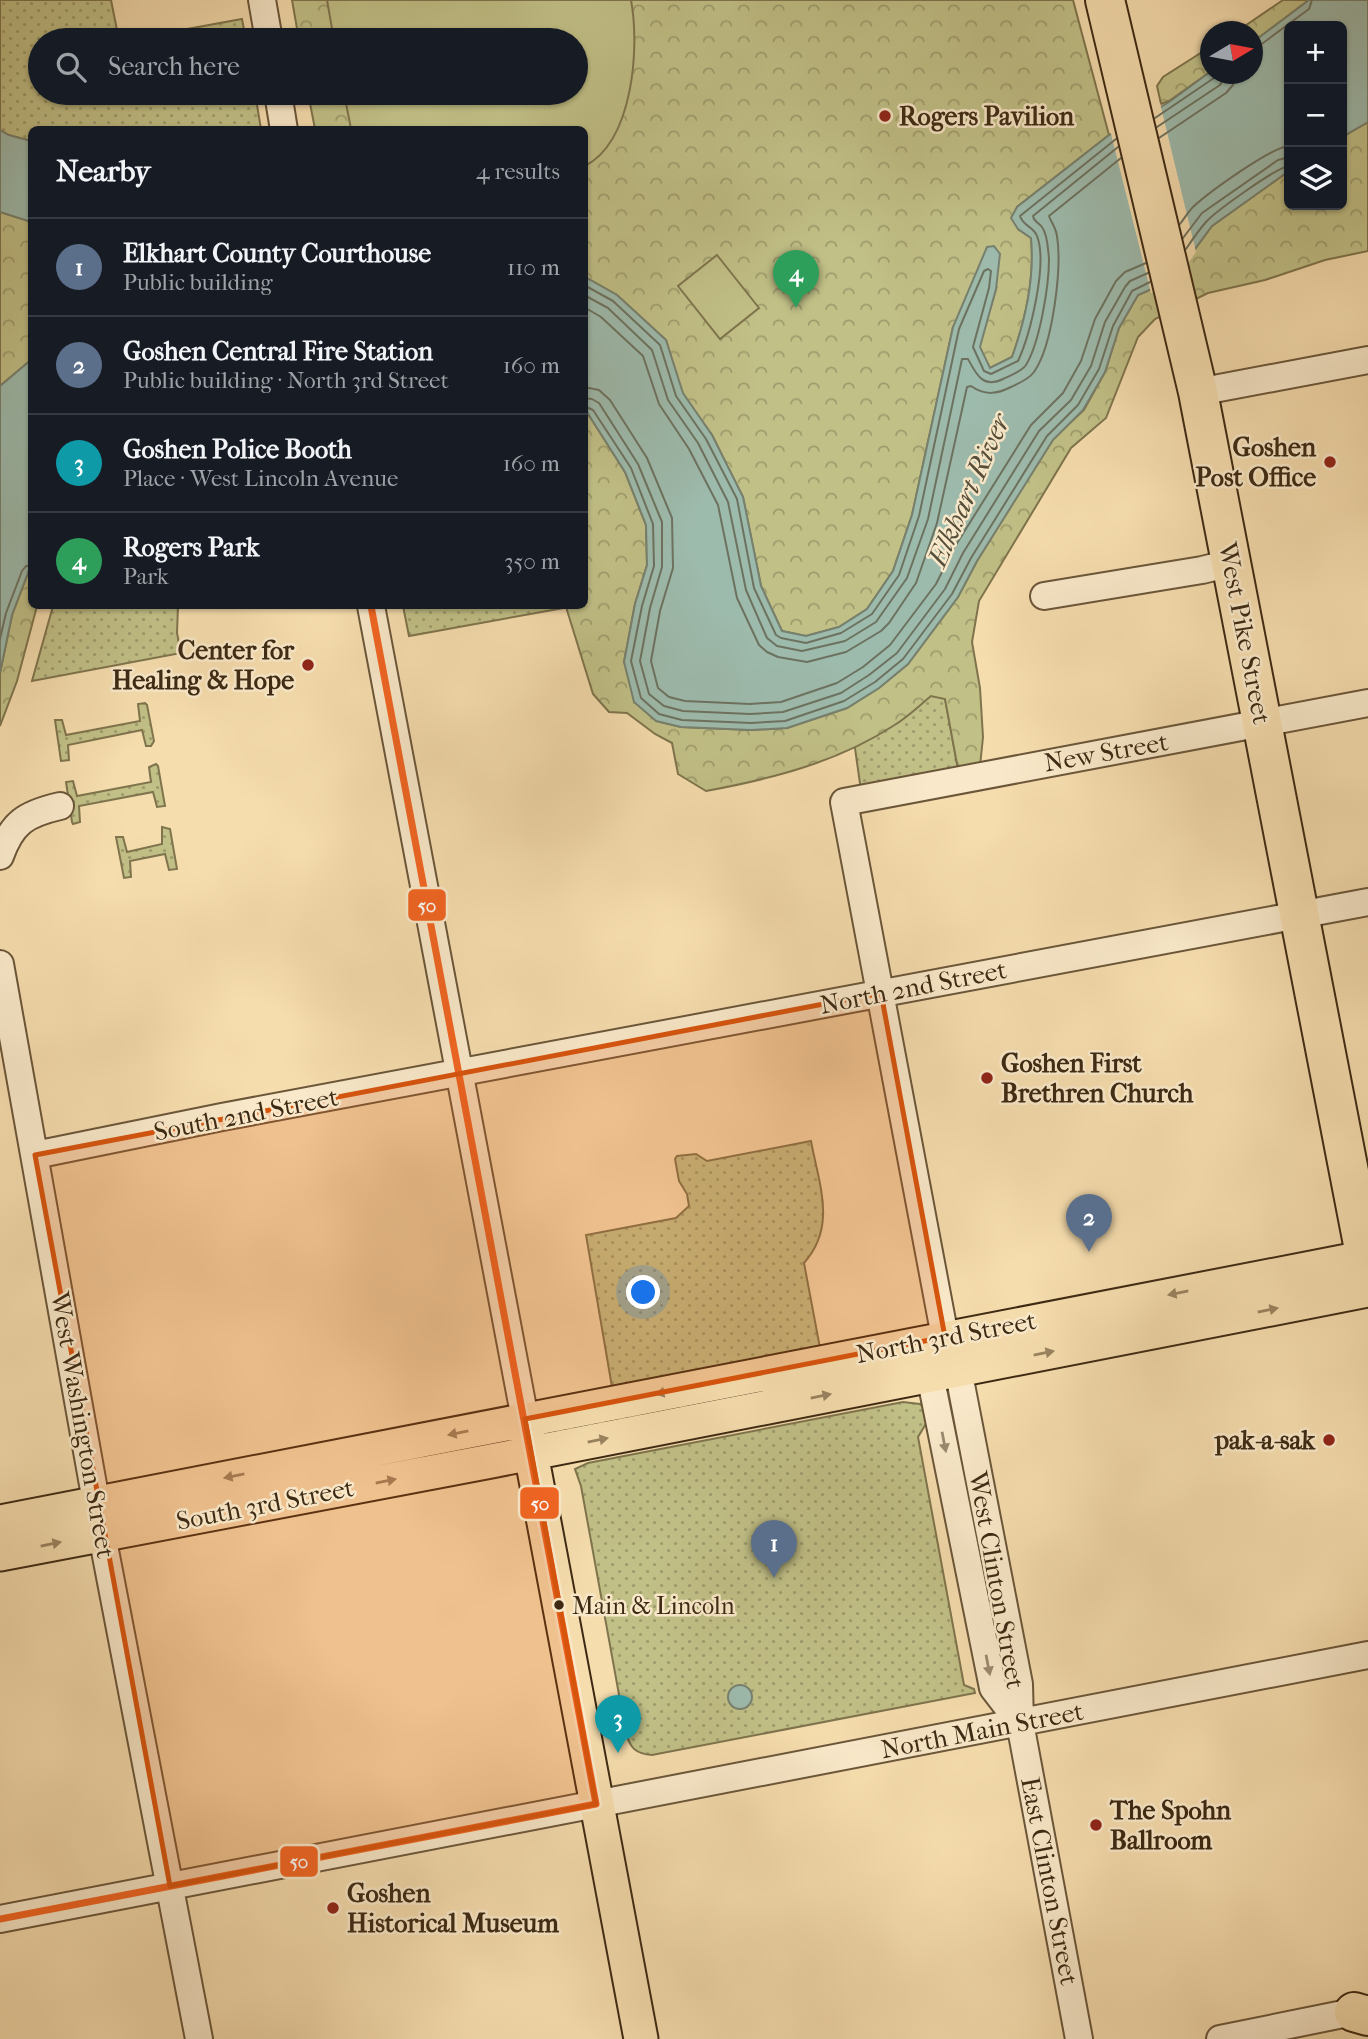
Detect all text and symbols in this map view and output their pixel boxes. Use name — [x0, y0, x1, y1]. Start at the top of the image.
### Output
north arrow — [1200, 21, 1263, 84]
map controls — [1284, 21, 1347, 210]
button: + — [1284, 21, 1347, 84]
search box — [28, 28, 588, 105]
icon: search — [52, 48, 90, 86]
text: Search here — [108, 51, 240, 82]
button: − — [1284, 84, 1347, 147]
place label: Rogers Pavilion — [899, 101, 1075, 132]
marker: Rogers Pavilion — [877, 108, 893, 124]
button: layers — [1284, 147, 1347, 210]
text: Nearby — [56, 154, 151, 189]
text: 4 results — [476, 158, 560, 185]
text: Elkhart County Courthouse — [123, 238, 431, 269]
pin: 4 — [773, 250, 819, 308]
text: 1 — [75, 254, 83, 281]
text: 110 m — [507, 254, 560, 281]
text: Public building — [123, 269, 273, 296]
text: Goshen Central Fire Station — [123, 336, 433, 367]
text: 2 — [73, 352, 85, 379]
text: 160 m — [503, 352, 560, 379]
text: Public building · North 3rd Street — [123, 367, 449, 394]
water label: Elkhart River — [919, 407, 1018, 573]
place label: Goshen Post Office — [1196, 432, 1317, 493]
text: Goshen Police Booth — [123, 434, 352, 465]
text: 3 — [74, 450, 84, 477]
text: 160 m — [503, 450, 560, 477]
marker: Goshen Post Office — [1322, 454, 1338, 470]
text: Place · West Lincoln Avenue — [123, 465, 398, 492]
text: Rogers Park — [123, 532, 259, 563]
street label: West Pike Street — [1211, 539, 1277, 727]
text: 4 — [72, 548, 86, 575]
text: 350 m — [504, 548, 560, 575]
text: Park — [123, 563, 169, 590]
place label: Center for Healing & Hope — [112, 635, 295, 696]
marker: Center for Healing & Hope — [300, 657, 316, 673]
street label: New Street — [1042, 726, 1171, 779]
line badge: 50 — [407, 888, 447, 922]
text: 50 — [418, 895, 436, 917]
street label: North 2nd Street — [817, 954, 1010, 1021]
place label: Goshen First Brethren Church — [1001, 1048, 1194, 1109]
marker: Goshen First Brethren Church — [979, 1070, 995, 1086]
street label: South 2nd Street — [151, 1081, 342, 1148]
pin: 2 — [1066, 1194, 1112, 1252]
your location — [626, 1275, 660, 1309]
one-way arrow — [1167, 1288, 1189, 1299]
street label: West Washington Street — [44, 1289, 121, 1561]
street label: North 3rd Street — [853, 1305, 1039, 1370]
one-way arrow — [1257, 1305, 1279, 1316]
one-way arrow — [1033, 1347, 1055, 1358]
one-way arrow — [655, 1387, 677, 1398]
one-way arrow — [810, 1390, 832, 1401]
place label: pak-a-sak — [1214, 1425, 1317, 1456]
one-way arrow — [447, 1428, 469, 1439]
one-way arrow — [938, 1431, 949, 1453]
marker: pak-a-sak — [1321, 1432, 1337, 1448]
one-way arrow — [587, 1434, 609, 1445]
street label: West Clinton Street — [962, 1468, 1031, 1692]
one-way arrow — [223, 1471, 245, 1482]
street label: South 3rd Street — [174, 1472, 357, 1537]
one-way arrow — [375, 1475, 397, 1486]
line badge: 50 — [519, 1486, 560, 1520]
text: 50 — [531, 1493, 549, 1515]
pin: 1 — [751, 1520, 797, 1578]
one-way arrow — [40, 1538, 62, 1549]
place label: Main & Lincoln — [572, 1592, 735, 1620]
marker: Main & Lincoln — [552, 1598, 566, 1612]
one-way arrow — [983, 1654, 994, 1676]
pin: 3 — [595, 1695, 641, 1753]
street label: North Main Street — [878, 1696, 1087, 1765]
street label: East Clinton Street — [1014, 1774, 1085, 1988]
place label: The Spohn Ballroom — [1109, 1795, 1232, 1856]
marker: The Spohn Ballroom — [1088, 1817, 1104, 1833]
line badge: 50 — [279, 1845, 319, 1878]
text: 50 — [290, 1851, 308, 1873]
place label: Goshen Historical Museum — [347, 1878, 559, 1939]
marker: Goshen Historical Museum — [325, 1900, 341, 1916]

